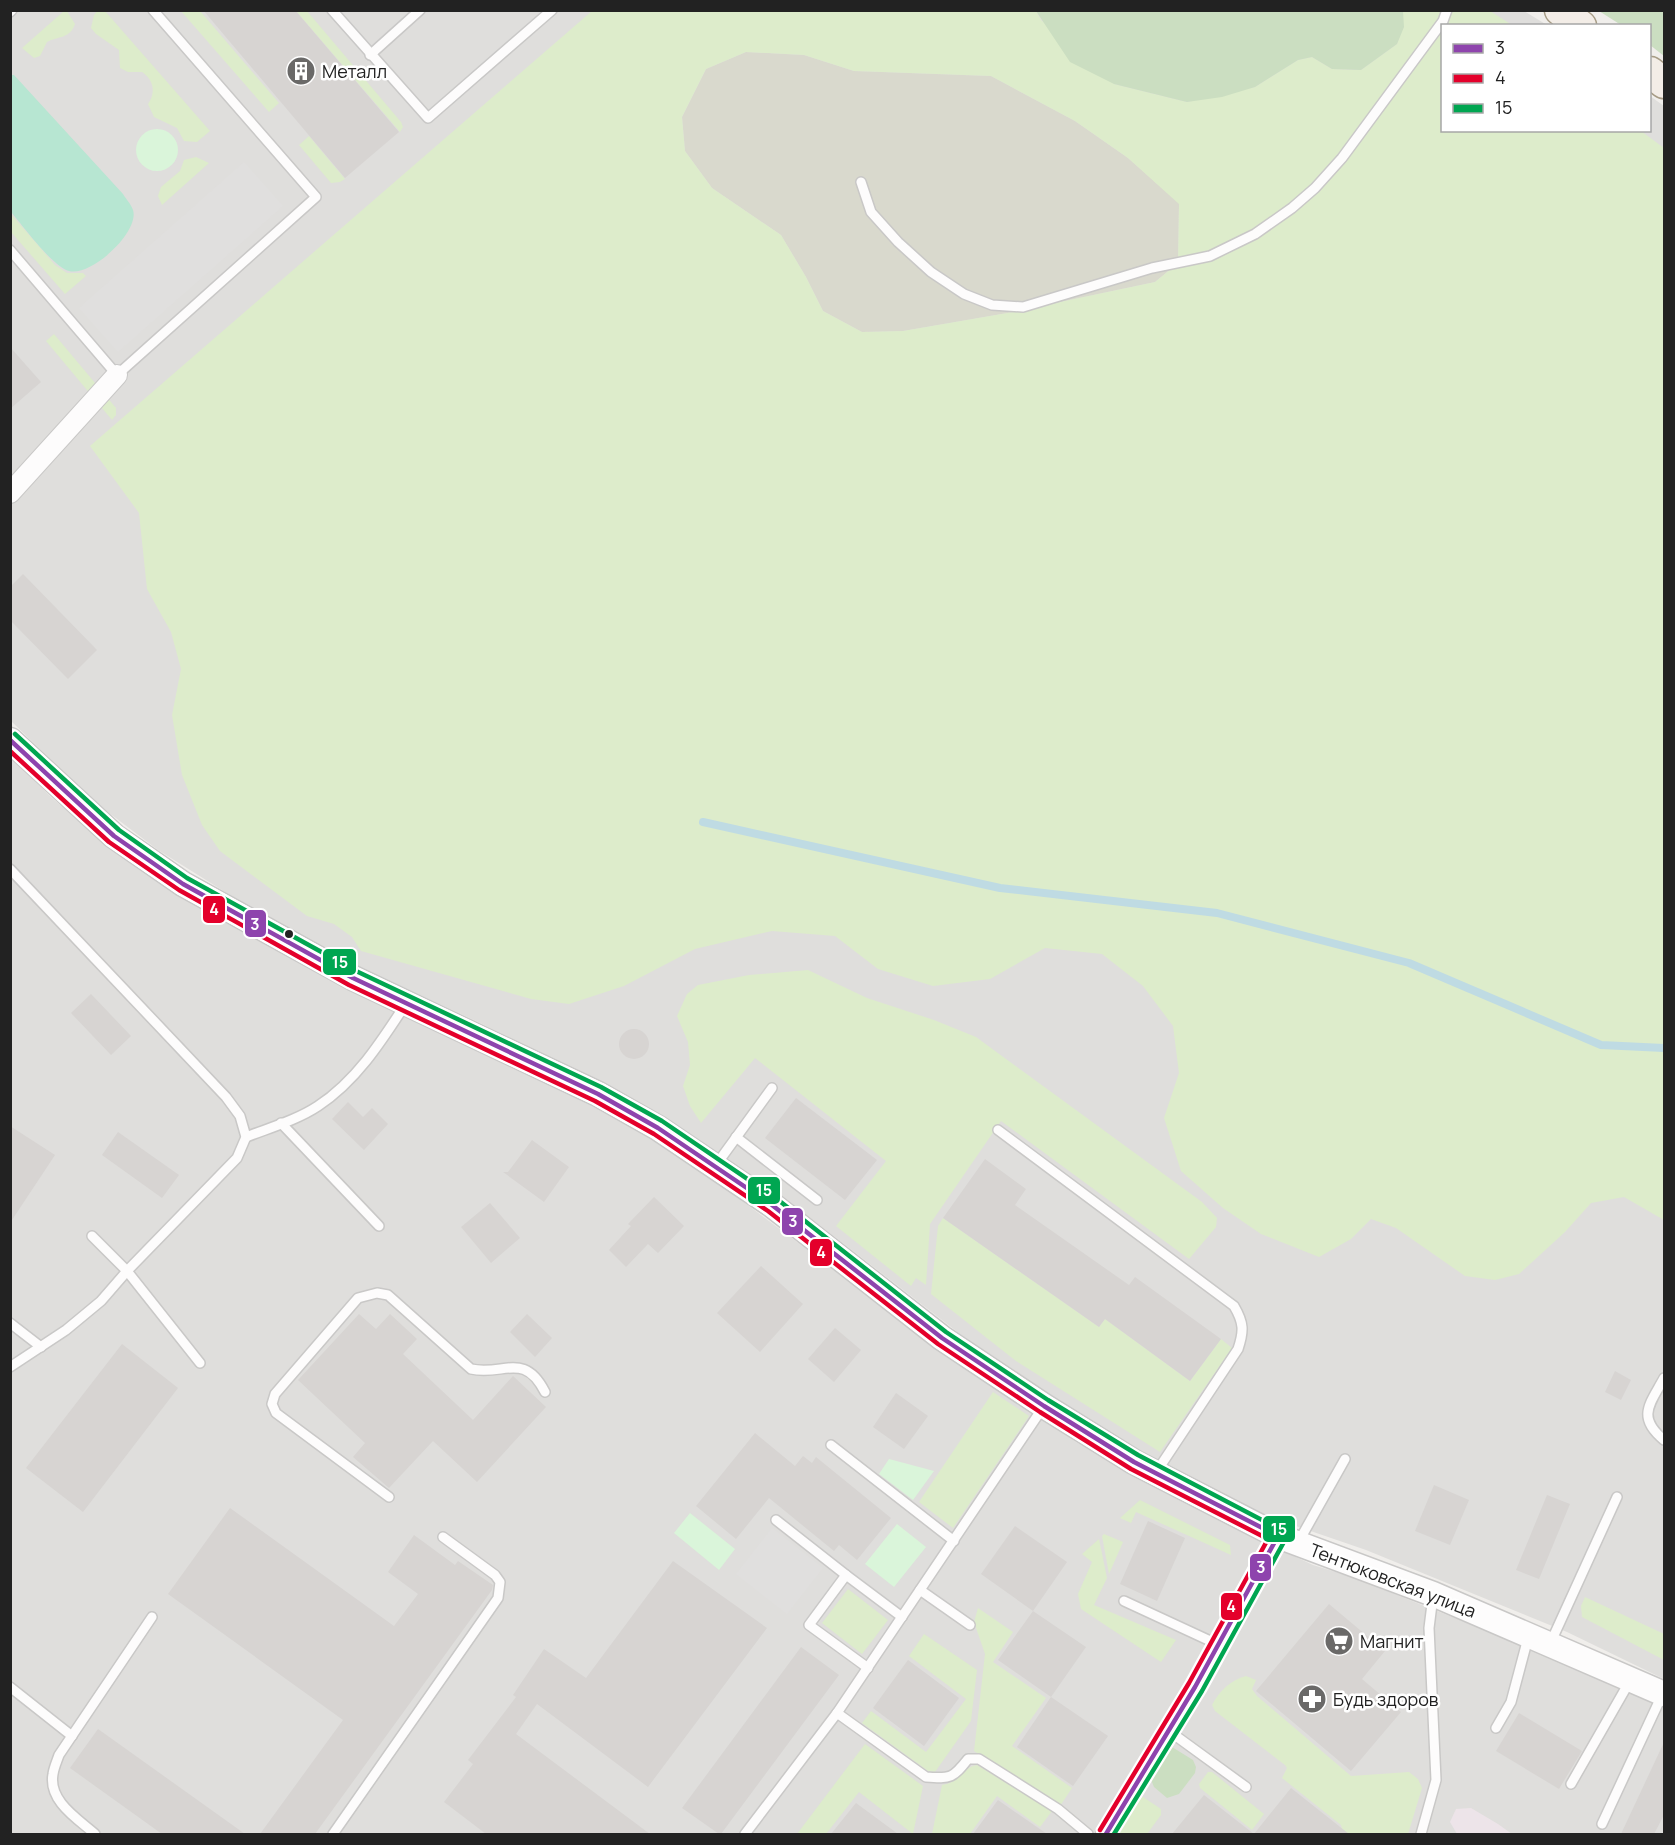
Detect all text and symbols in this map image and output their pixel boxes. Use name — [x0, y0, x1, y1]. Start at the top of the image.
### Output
legend — [1441, 24, 1651, 132]
text: 3 — [1495, 35, 1505, 59]
building icon: Металл — [285, 55, 317, 87]
place label: Металл — [322, 59, 387, 83]
text: 4 — [1495, 65, 1506, 89]
text: 15 — [1495, 95, 1512, 119]
line badge: 4 — [202, 895, 226, 924]
text: 4 — [209, 898, 219, 920]
line badge: 3 — [244, 909, 267, 938]
text: 3 — [250, 913, 260, 935]
unlabelled marker — [283, 928, 295, 940]
line badge: 15 — [322, 948, 357, 976]
text: 15 — [332, 951, 348, 973]
line badge: 15 — [747, 1176, 781, 1205]
text: 15 — [756, 1179, 772, 1201]
line badge: 3 — [781, 1207, 804, 1236]
text: 3 — [788, 1210, 798, 1232]
line badge: 4 — [809, 1238, 833, 1267]
text: 4 — [816, 1241, 826, 1263]
line badge: 15 — [1262, 1515, 1296, 1543]
text: 15 — [1271, 1518, 1287, 1540]
street label: Тентюковская улица — [1306, 1537, 1480, 1623]
line badge: 3 — [1249, 1553, 1272, 1582]
text: 3 — [1256, 1556, 1266, 1578]
line badge: 4 — [1220, 1592, 1243, 1621]
text: 4 — [1226, 1595, 1236, 1617]
supermarket icon: Магнит — [1323, 1625, 1355, 1657]
place label: Магнит — [1360, 1629, 1424, 1653]
pharmacy icon: Будь здоров — [1296, 1683, 1328, 1715]
place label: Будь здоров — [1333, 1687, 1439, 1711]

